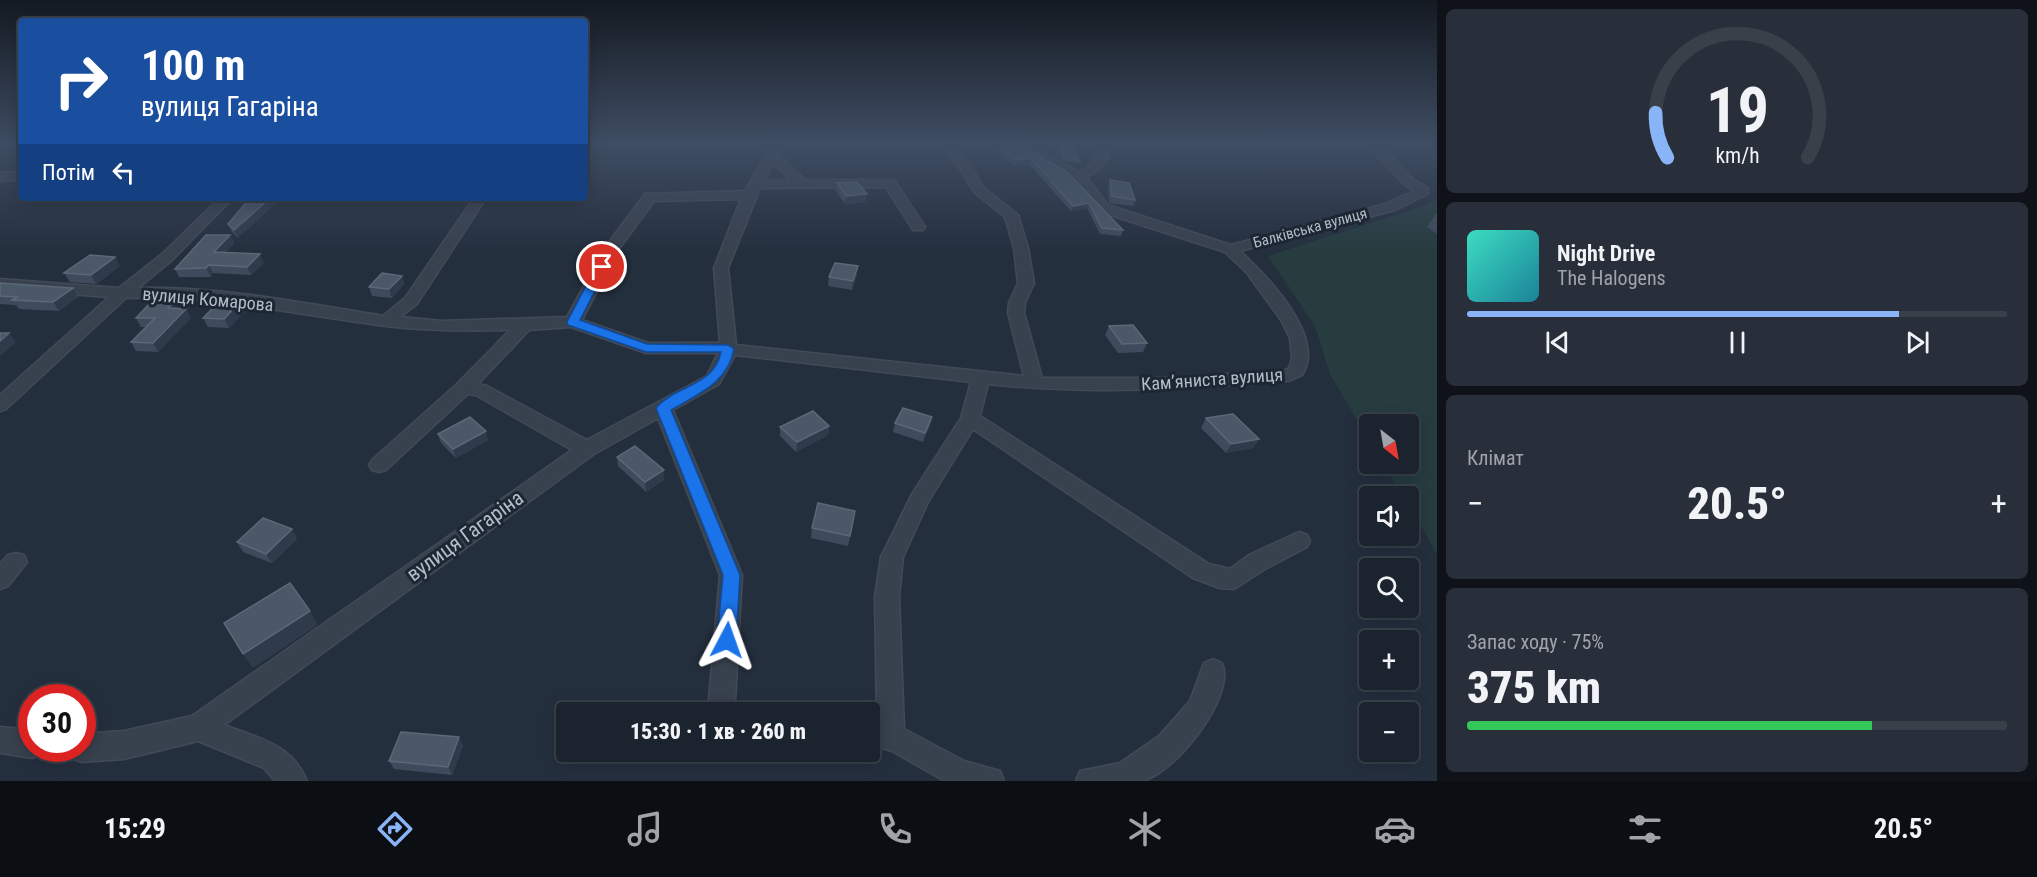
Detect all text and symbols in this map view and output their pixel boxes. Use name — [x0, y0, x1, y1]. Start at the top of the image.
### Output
text: 100 m — [141, 41, 246, 90]
icon: right — [42, 42, 120, 120]
text: 19 — [1705, 74, 1769, 147]
text: вулиця Гагаріна — [141, 91, 319, 123]
text: km/h — [1715, 143, 1759, 168]
icon: left — [107, 156, 140, 189]
text: Потім — [42, 160, 95, 185]
street label: Балківська вулиця — [1251, 204, 1369, 252]
pin — [576, 241, 627, 292]
text: Night Drive — [1557, 241, 1655, 266]
icon: arrive — [585, 250, 618, 283]
text: The Halogens — [1557, 266, 1666, 290]
street label: вулиця Комарова — [142, 283, 274, 315]
icon: previous — [1541, 326, 1574, 359]
icon: pause — [1721, 326, 1754, 359]
icon: next — [1901, 326, 1934, 359]
street label: Камʼяниста вулиця — [1140, 364, 1284, 394]
north arrow — [1359, 414, 1419, 474]
map controls — [1359, 414, 1419, 762]
text: Клімат — [1467, 446, 1524, 470]
text: 20.5° — [1687, 477, 1787, 530]
text: − — [1467, 484, 1484, 523]
text: + — [1991, 484, 2007, 523]
street label: вулиця Гагаріна — [402, 486, 528, 586]
button: sound — [1359, 486, 1419, 546]
button: search — [1359, 558, 1419, 618]
position arrow — [695, 608, 759, 672]
button: + — [1359, 630, 1419, 690]
text: Запас ходу · 75% — [1467, 630, 1604, 654]
text: 375 km — [1467, 661, 1601, 714]
speed limit sign: 30 — [18, 684, 96, 762]
button: − — [1359, 702, 1419, 762]
text: 15:30 · 1 хв · 260 m — [630, 719, 806, 744]
icon: directions — [374, 808, 416, 850]
icon: music — [624, 808, 666, 850]
icon: phone — [874, 808, 916, 850]
icon: climate — [1124, 808, 1166, 850]
icon: car — [1374, 808, 1416, 850]
icon: filters — [1624, 808, 1666, 850]
text: 15:29 — [104, 813, 166, 845]
text: 20.5° — [1874, 813, 1933, 845]

